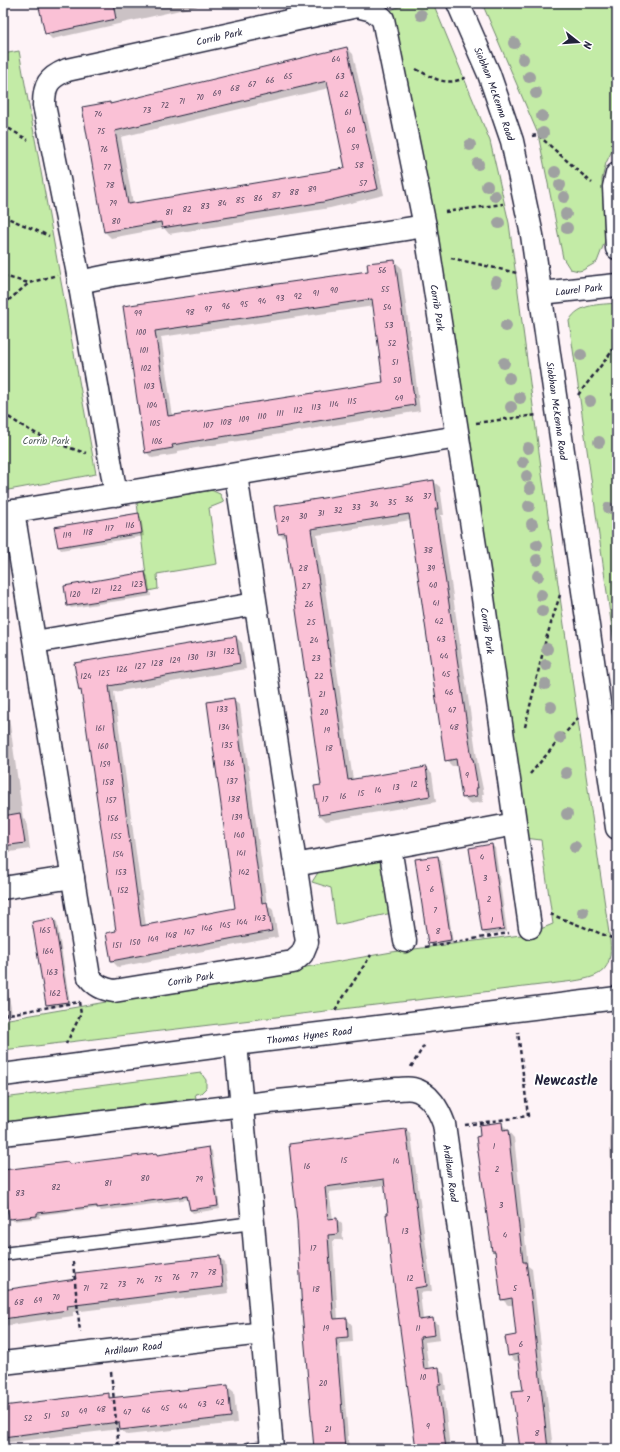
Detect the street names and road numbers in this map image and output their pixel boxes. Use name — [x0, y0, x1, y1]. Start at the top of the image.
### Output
street label: Corrib Park — [195, 25, 244, 50]
street label: Siobhan McKenna Road — [469, 45, 519, 144]
street label: Laurel Park — [554, 280, 604, 300]
street label: Corrib Park — [425, 283, 448, 332]
street label: Siobhan McKenna Road — [541, 361, 571, 462]
street label: Corrib Park — [475, 606, 498, 655]
street label: Corrib Park — [166, 968, 215, 991]
street label: Thomas Hynes Road — [266, 1023, 354, 1049]
street label: Ardilaun Road — [438, 1143, 462, 1204]
street label: Ardilaun Road — [103, 1338, 164, 1360]

